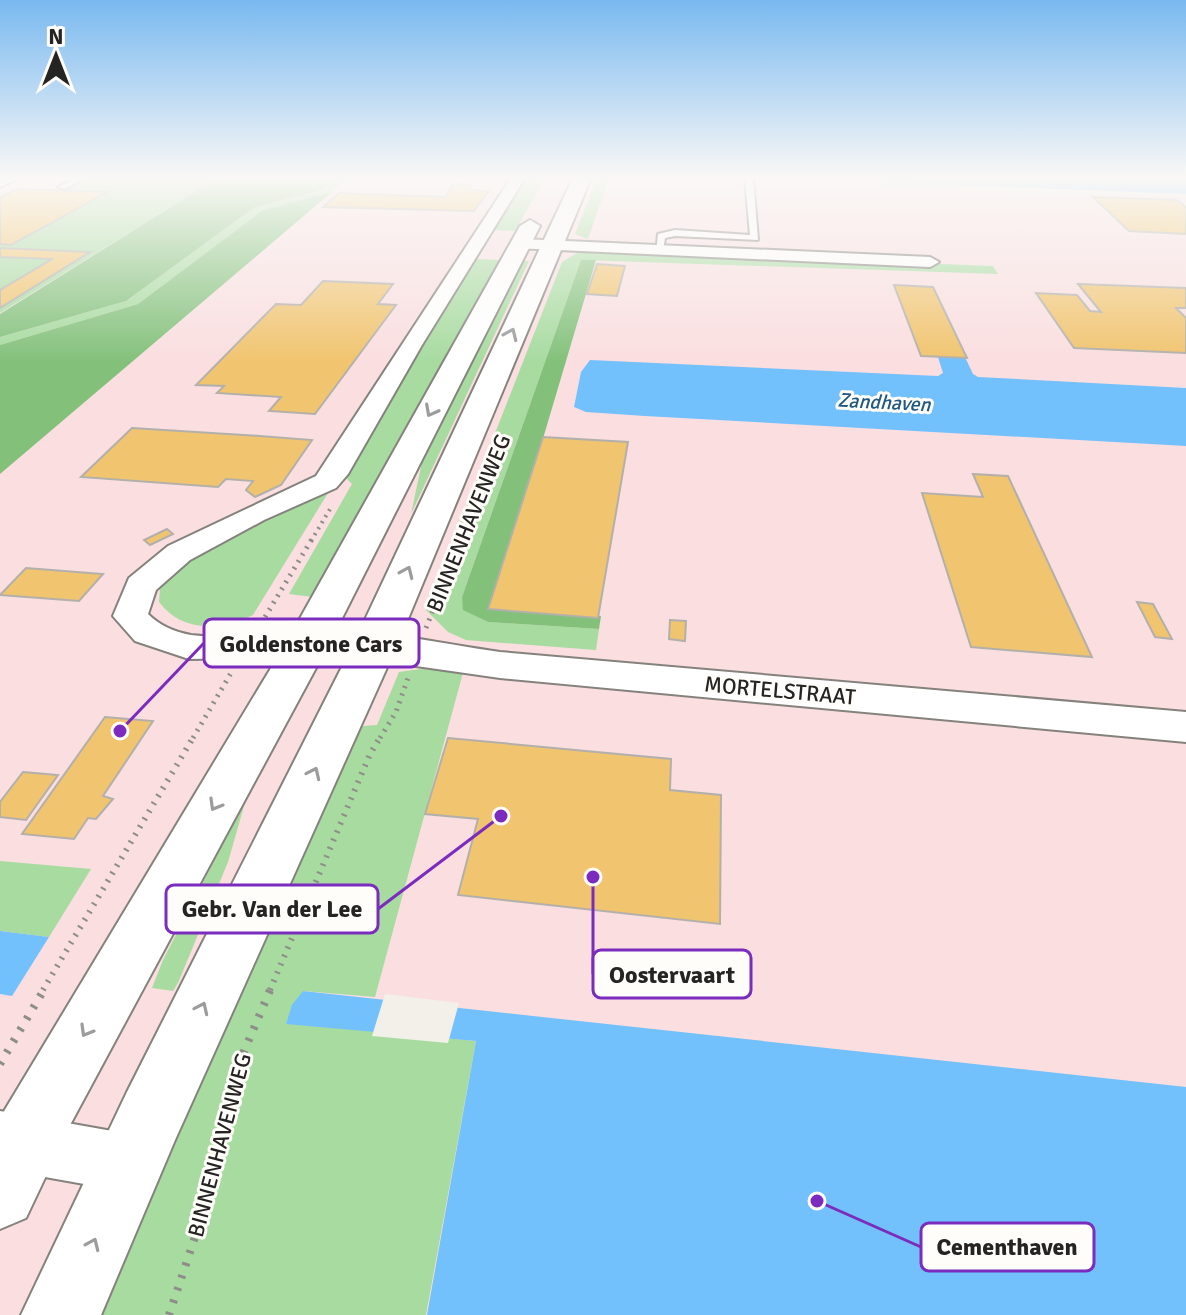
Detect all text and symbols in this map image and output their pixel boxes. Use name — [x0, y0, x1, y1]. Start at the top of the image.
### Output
north arrow — [16, 16, 96, 96]
text: N — [48, 23, 64, 50]
one-way arrow — [502, 328, 518, 342]
water label: Zandhaven — [837, 388, 932, 417]
one-way arrow — [425, 403, 440, 417]
street label: BINNENHAVENWEG — [420, 430, 516, 616]
one-way arrow — [397, 566, 413, 580]
callout: Goldenstone Cars — [204, 619, 419, 667]
text: Goldenstone Cars — [220, 629, 403, 659]
street label: MORTELSTRAAT — [703, 670, 857, 711]
one-way arrow — [304, 767, 320, 781]
one-way arrow — [209, 796, 225, 811]
callout: Gebr. Van der Lee — [166, 885, 378, 933]
text: Gebr. Van der Lee — [182, 894, 362, 924]
callout: Oostervaart — [593, 950, 751, 998]
text: Oostervaart — [609, 960, 735, 990]
one-way arrow — [192, 1001, 208, 1016]
one-way arrow — [80, 1022, 96, 1036]
street label: BINNENHAVENWEG — [182, 1050, 257, 1240]
callout: Cementhaven — [921, 1223, 1094, 1271]
text: Cementhaven — [936, 1232, 1078, 1262]
one-way arrow — [84, 1238, 100, 1252]

